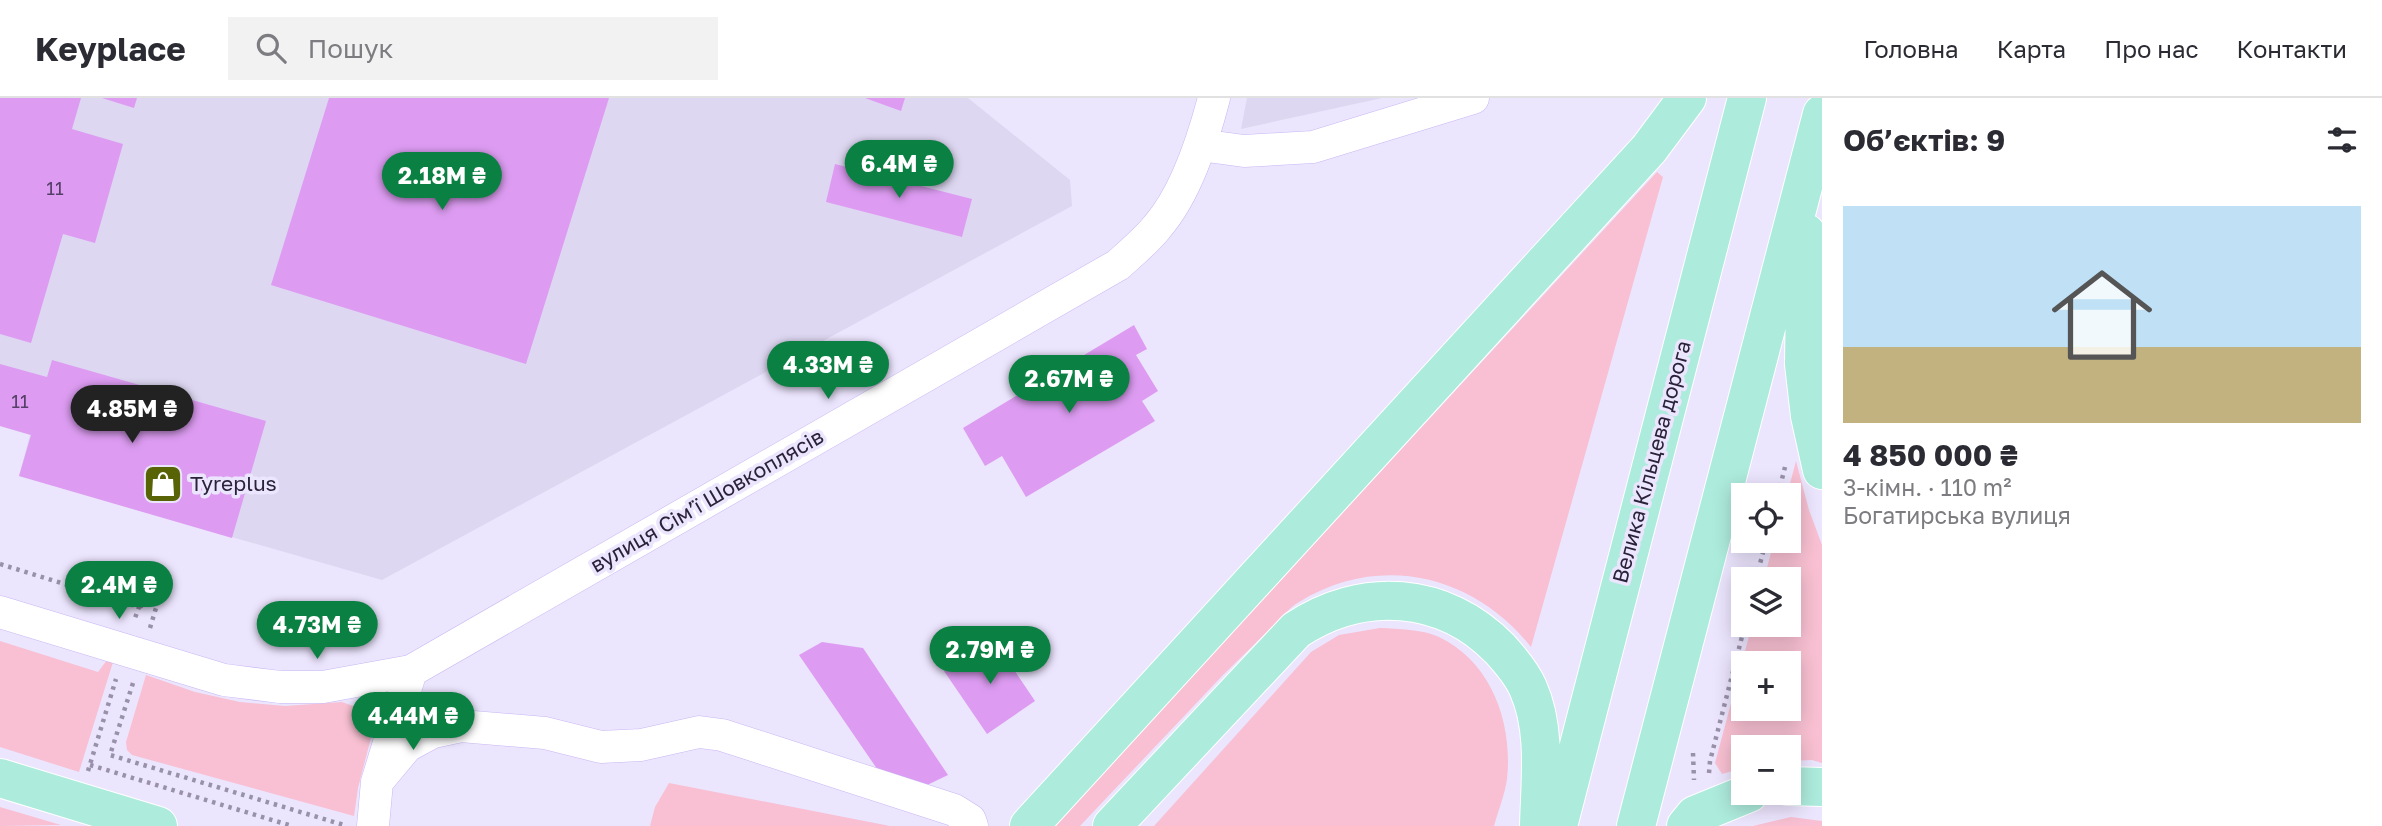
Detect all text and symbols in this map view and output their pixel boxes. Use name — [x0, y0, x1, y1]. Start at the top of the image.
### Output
search box — [228, 17, 718, 80]
text: Keyplace — [35, 29, 186, 68]
icon: search — [252, 29, 290, 67]
text: Пошук — [308, 33, 393, 64]
text: Головна — [1863, 34, 1959, 63]
text: Карта — [1997, 34, 2066, 63]
text: Про нас — [2104, 34, 2199, 63]
text: Контакти — [2237, 34, 2347, 63]
icon: filters — [2323, 121, 2361, 159]
text: Об’єктів: 9 — [1843, 122, 2005, 158]
pin: 6.4M ₴ — [842, 140, 956, 200]
text: 6.4M ₴ — [861, 149, 937, 177]
pin: 2.18M ₴ — [377, 152, 507, 212]
text: 2.18M ₴ — [398, 161, 486, 189]
house number: 11 — [46, 177, 64, 199]
icon: home — [2039, 252, 2165, 378]
street label: Велика Кільцева дорога — [1606, 338, 1696, 586]
pin: 4.33M ₴ — [763, 342, 893, 401]
text: 4.33M ₴ — [783, 350, 873, 378]
pin: 2.67M ₴ — [1004, 356, 1134, 415]
text: 2.67M ₴ — [1025, 364, 1113, 392]
pin: 4.85M ₴ — [67, 386, 197, 445]
house number: 11 — [11, 390, 29, 412]
text: 4.85M ₴ — [87, 394, 177, 422]
street label: вулиця Сімʼї Шовкоплясів — [585, 423, 828, 578]
text: 4 850 000 ₴ — [1843, 437, 2018, 473]
shop icon: Tyreplus — [142, 463, 184, 505]
place label: Tyreplus — [190, 470, 277, 496]
text: 3-кімн. · 110 m² — [1843, 473, 2011, 501]
map controls — [1731, 483, 1801, 805]
button: locate — [1731, 483, 1801, 553]
text: Богатирська вулиця — [1843, 501, 2071, 529]
pin: 2.4M ₴ — [62, 561, 176, 621]
button: layers — [1731, 567, 1801, 637]
text: 2.4M ₴ — [81, 570, 157, 598]
pin: 4.73M ₴ — [252, 602, 382, 661]
text: 4.73M ₴ — [273, 610, 361, 638]
pin: 2.79M ₴ — [925, 626, 1055, 686]
text: 2.79M ₴ — [946, 635, 1034, 663]
button: + — [1731, 651, 1801, 721]
pin: 4.44M ₴ — [348, 692, 478, 752]
text: 4.44M ₴ — [368, 701, 458, 729]
button: − — [1731, 735, 1801, 805]

